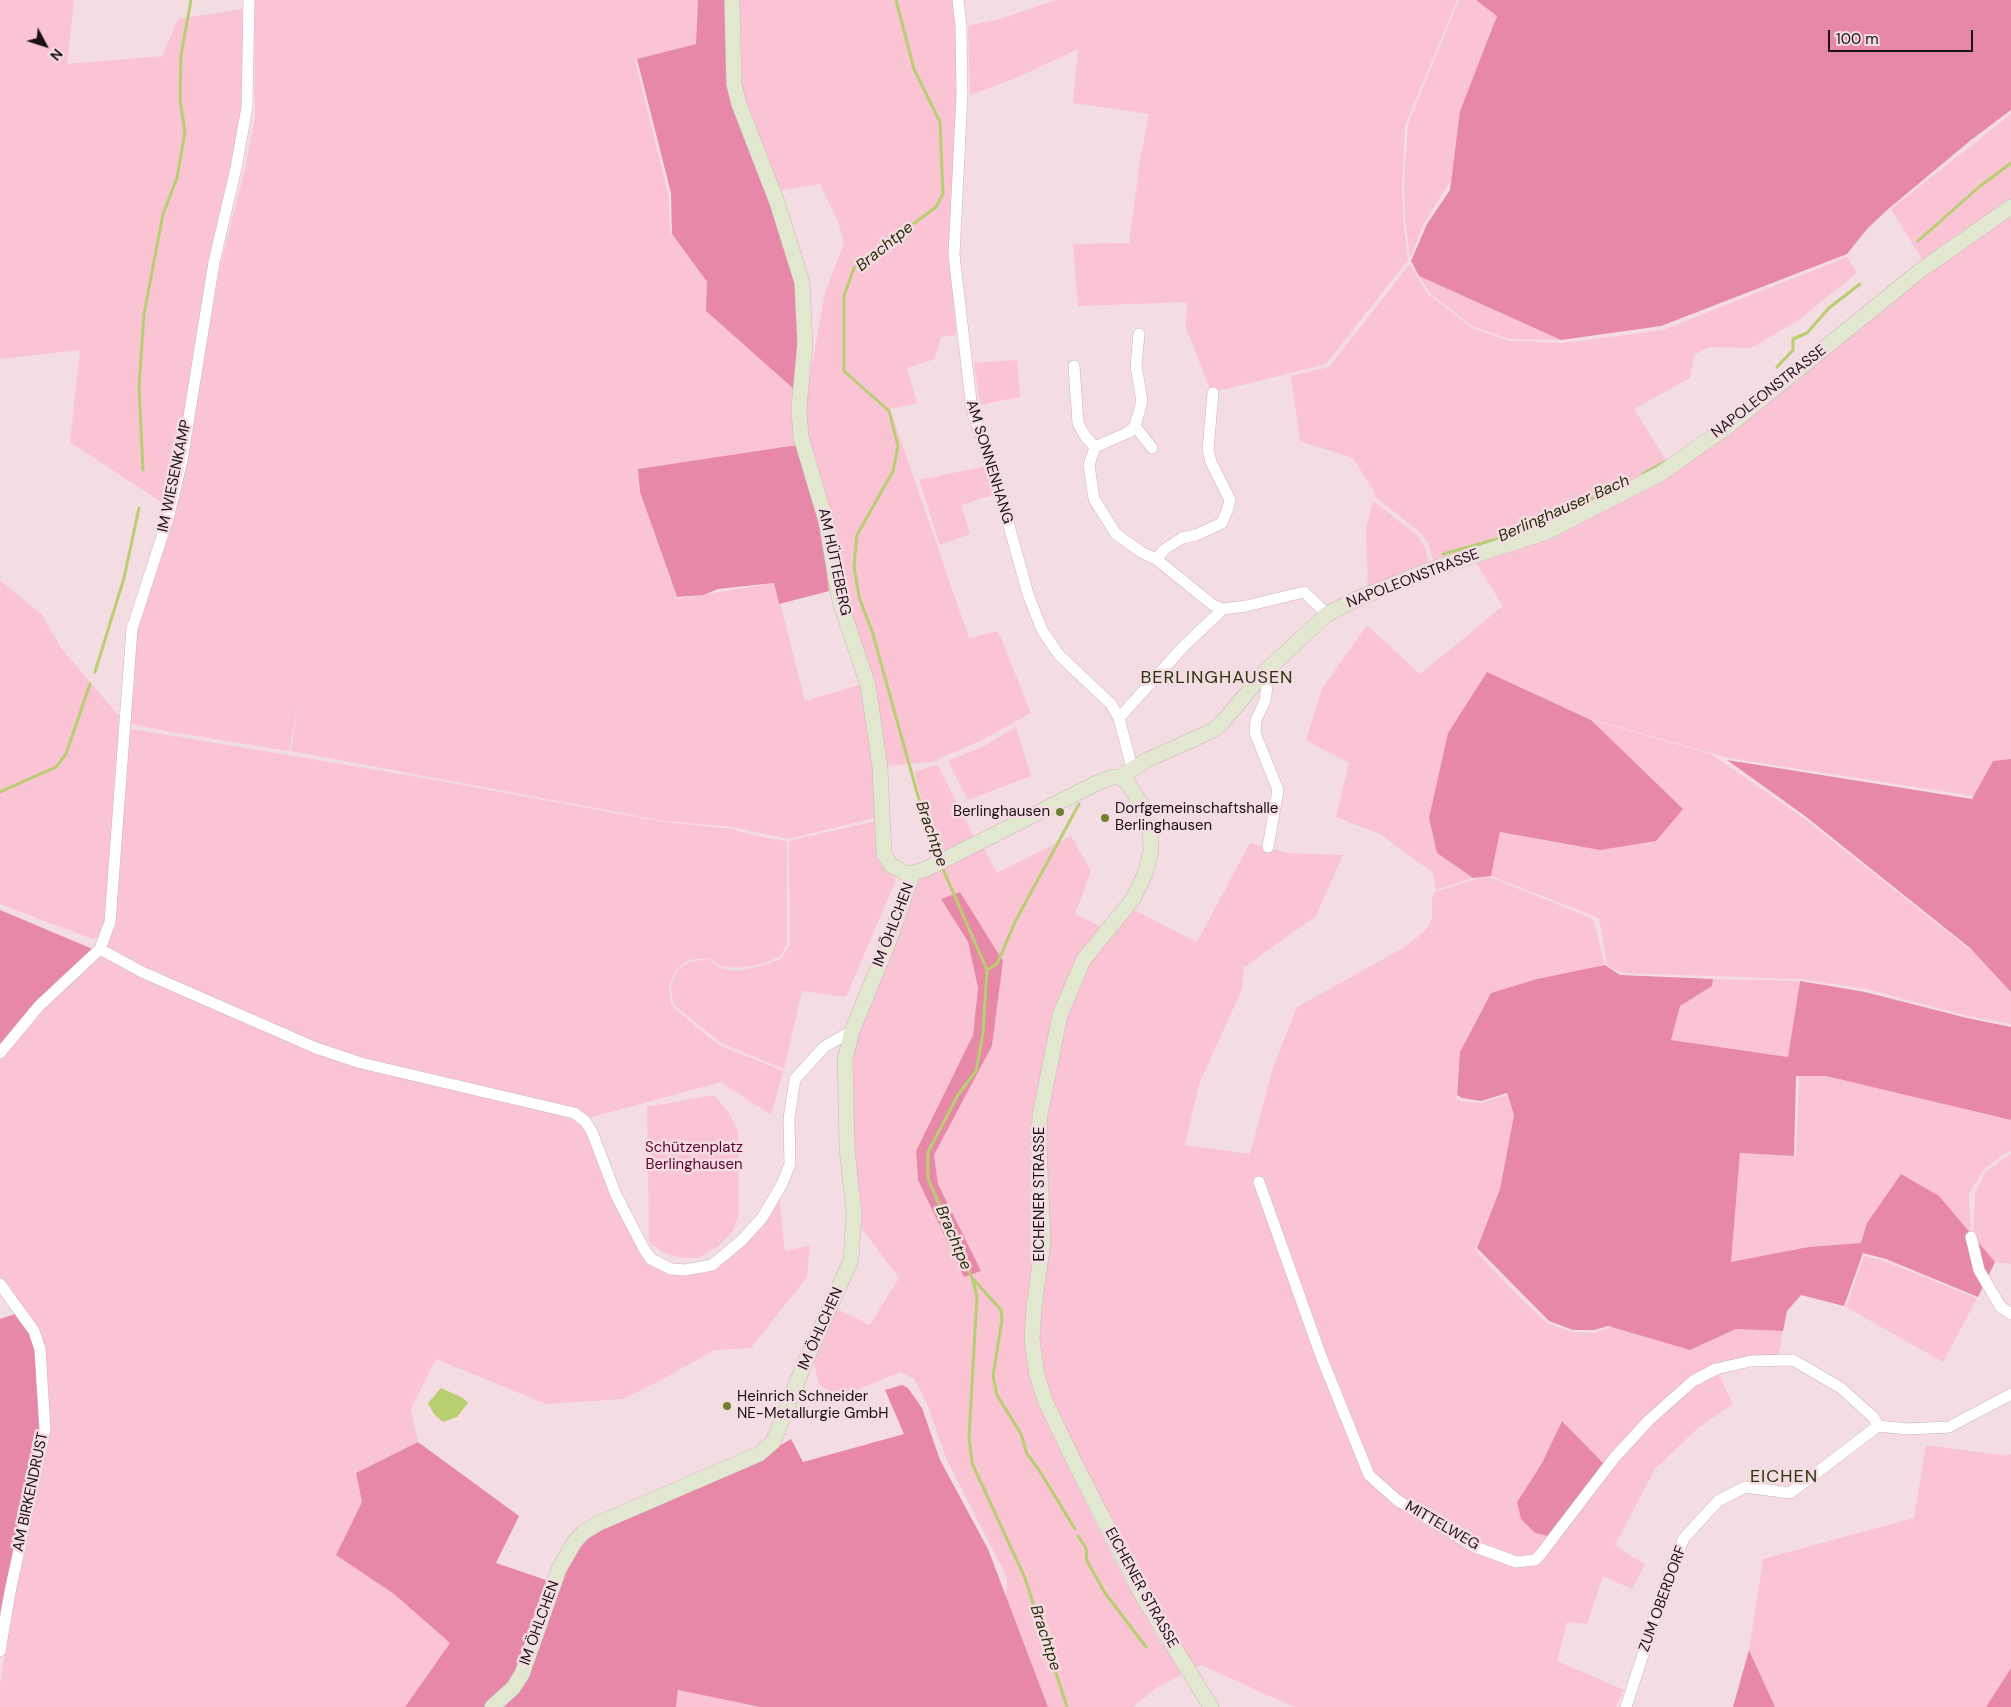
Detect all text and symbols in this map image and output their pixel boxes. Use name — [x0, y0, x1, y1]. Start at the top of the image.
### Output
north arrow — [20, 20, 70, 70]
scale bar — [1831, 20, 1976, 52]
text: 100 m — [1836, 29, 1879, 49]
text: N — [46, 45, 67, 64]
water label: Brachtpe — [853, 218, 917, 276]
street label: NAPOLEONSTRASSE — [1708, 342, 1830, 442]
street label: AM SONNENHANG — [962, 398, 1016, 526]
street label: IM WIESENKAMP — [154, 418, 196, 534]
water label: Berlinghauser Bach — [1495, 471, 1633, 547]
street label: AM HÜTTEBERG — [814, 506, 854, 618]
street label: NAPOLEONSTRASSE — [1344, 545, 1482, 613]
district label: BERLINGHAUSEN — [1139, 667, 1295, 689]
water label: Brachtpe — [911, 799, 951, 869]
place label: Dorfgemeinschaftshalle Berlinghausen — [1115, 800, 1278, 835]
place label: Berlinghausen — [953, 803, 1050, 821]
marker: Berlinghausen — [1054, 806, 1066, 818]
marker: Dorfgemeinschaftshalle Berlinghausen — [1099, 812, 1111, 824]
street label: IM ÖHLCHEN — [870, 880, 918, 970]
street label: EICHENER STRASSE — [1031, 1127, 1049, 1261]
park label: Schützenplatz Berlinghausen — [645, 1139, 743, 1174]
water label: Brachtpe — [931, 1203, 975, 1273]
street label: IM ÖHLCHEN — [795, 1285, 847, 1373]
place label: Heinrich Schneider NE-Metallurgie GmbH — [737, 1388, 888, 1423]
marker: Heinrich Schneider NE-Metallurgie GmbH — [721, 1400, 733, 1412]
street label: AM BIRKENDRUST — [10, 1431, 52, 1553]
district label: EICHEN — [1749, 1466, 1819, 1488]
street label: MITTELWEG — [1402, 1498, 1482, 1554]
street label: EICHENER STRASSE — [1100, 1525, 1182, 1651]
street label: ZUM OBERDORF — [1635, 1544, 1691, 1654]
street label: IM ÖHLCHEN — [516, 1578, 564, 1668]
water label: Brachtpe — [1025, 1603, 1065, 1673]

